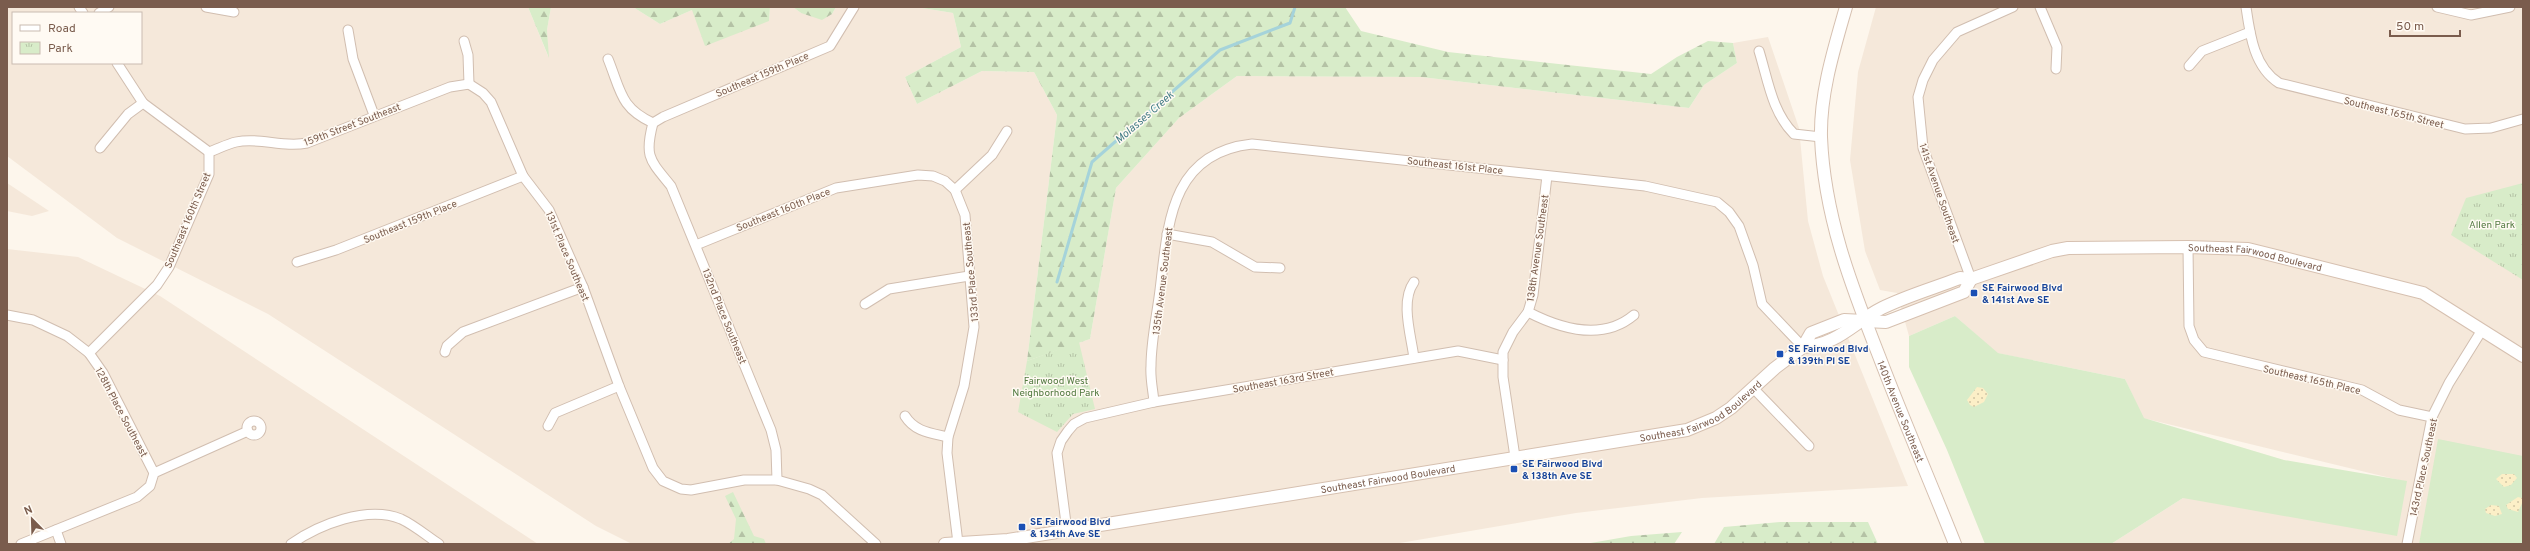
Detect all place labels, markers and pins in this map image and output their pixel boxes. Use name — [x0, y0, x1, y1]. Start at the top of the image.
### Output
place label: SE Fairwood Blvd & 141st Ave SE — [1982, 282, 2063, 307]
marker: SE Fairwood Blvd & 141st Ave SE — [1969, 288, 1979, 298]
place label: SE Fairwood Blvd & 139th Pl SE — [1788, 343, 1869, 368]
marker: SE Fairwood Blvd & 139th Pl SE — [1775, 349, 1785, 359]
place label: SE Fairwood Blvd & 138th Ave SE — [1522, 458, 1603, 483]
marker: SE Fairwood Blvd & 138th Ave SE — [1509, 464, 1519, 474]
place label: SE Fairwood Blvd & 134th Ave SE — [1030, 516, 1111, 541]
marker: SE Fairwood Blvd & 134th Ave SE — [1017, 522, 1027, 532]

